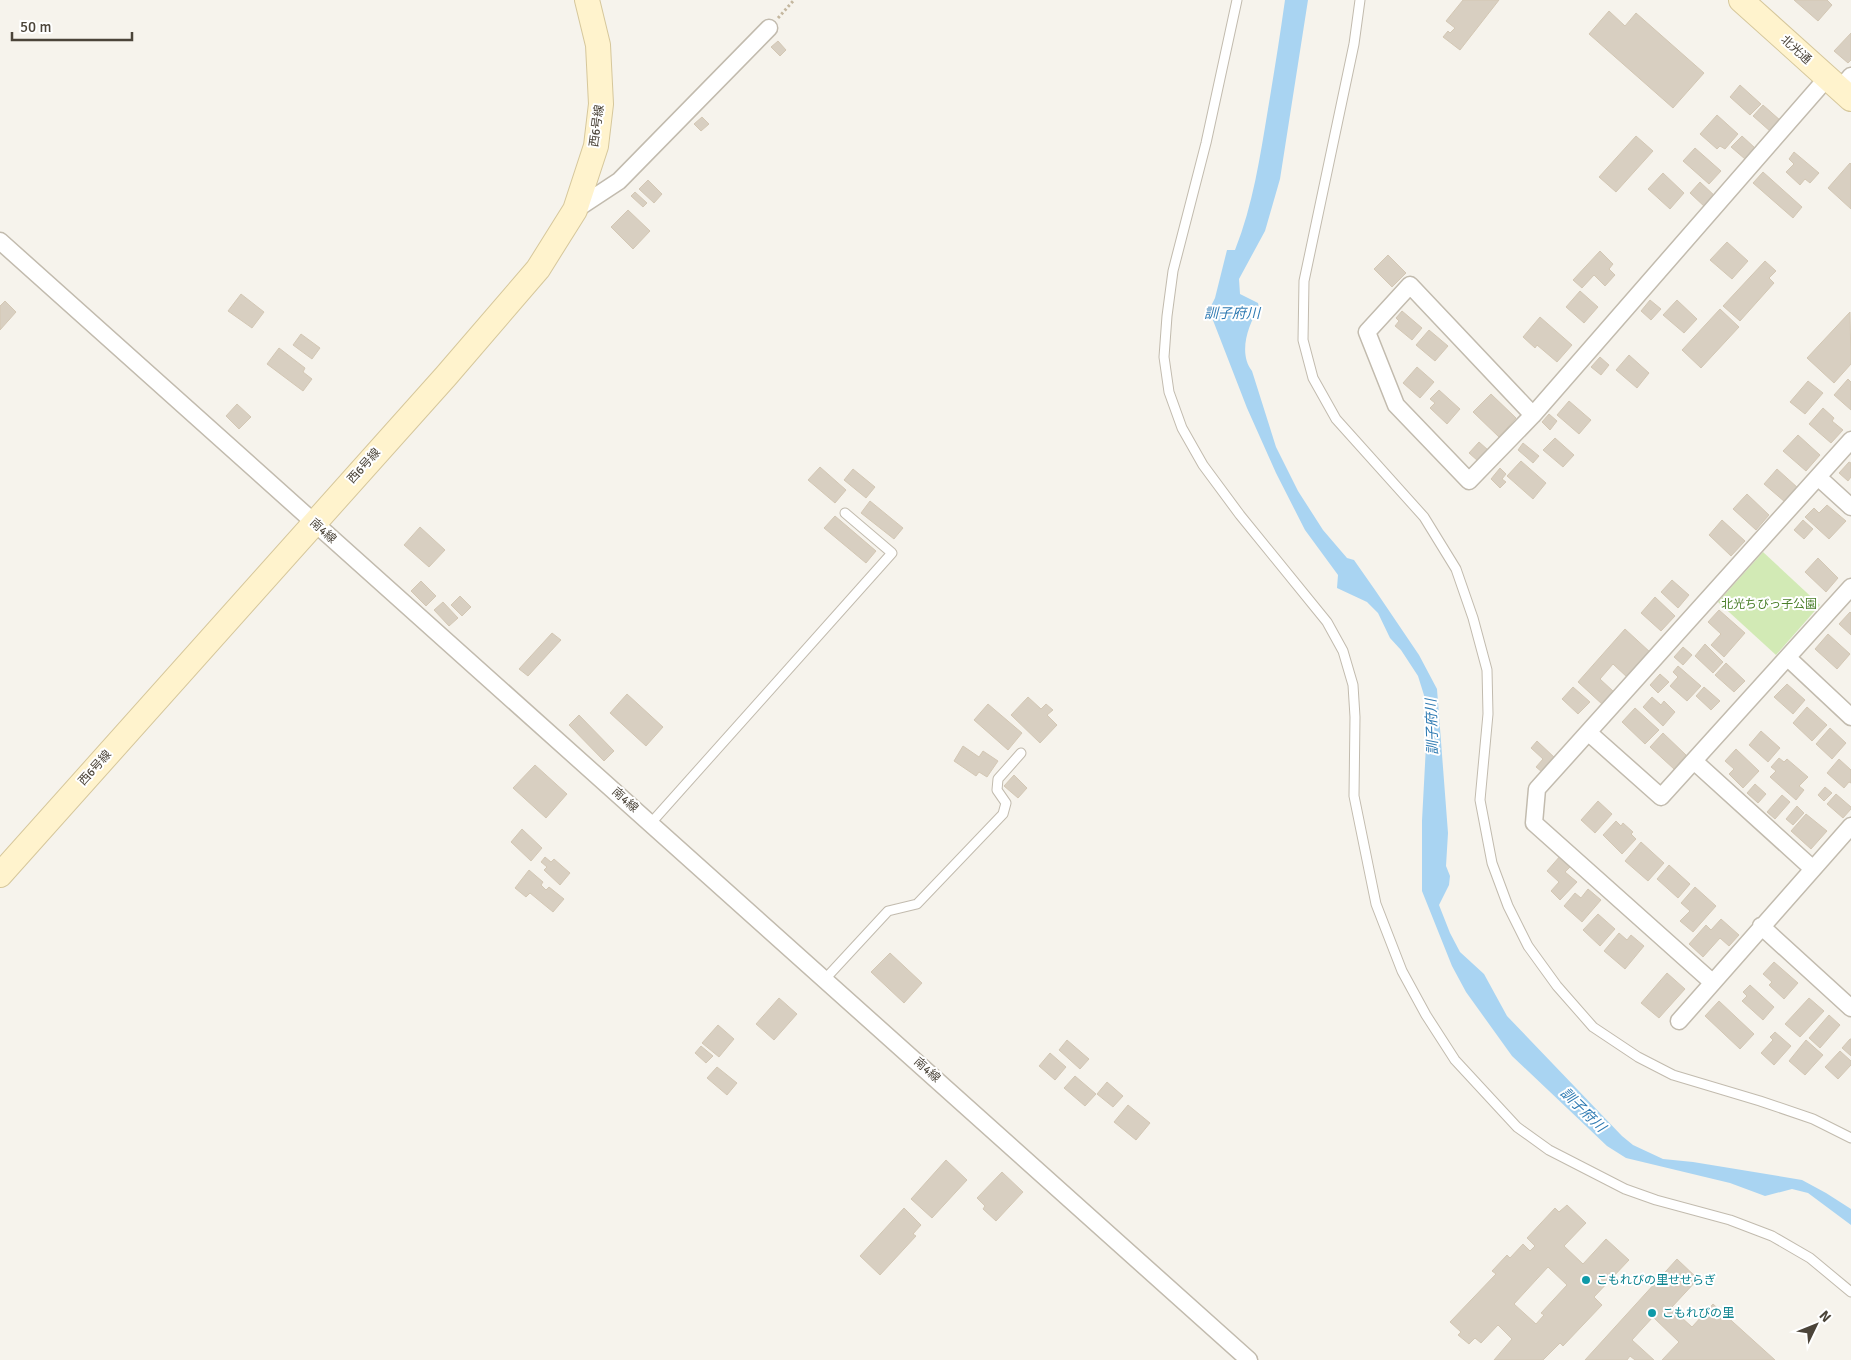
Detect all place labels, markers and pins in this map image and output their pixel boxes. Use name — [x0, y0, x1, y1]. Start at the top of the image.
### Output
place label: こもれびの里せせらぎ — [1596, 1273, 1716, 1288]
marker: こもれびの里せせらぎ — [1580, 1274, 1592, 1286]
place label: こもれびの里 — [1662, 1306, 1734, 1321]
marker: こもれびの里 — [1646, 1307, 1658, 1319]

